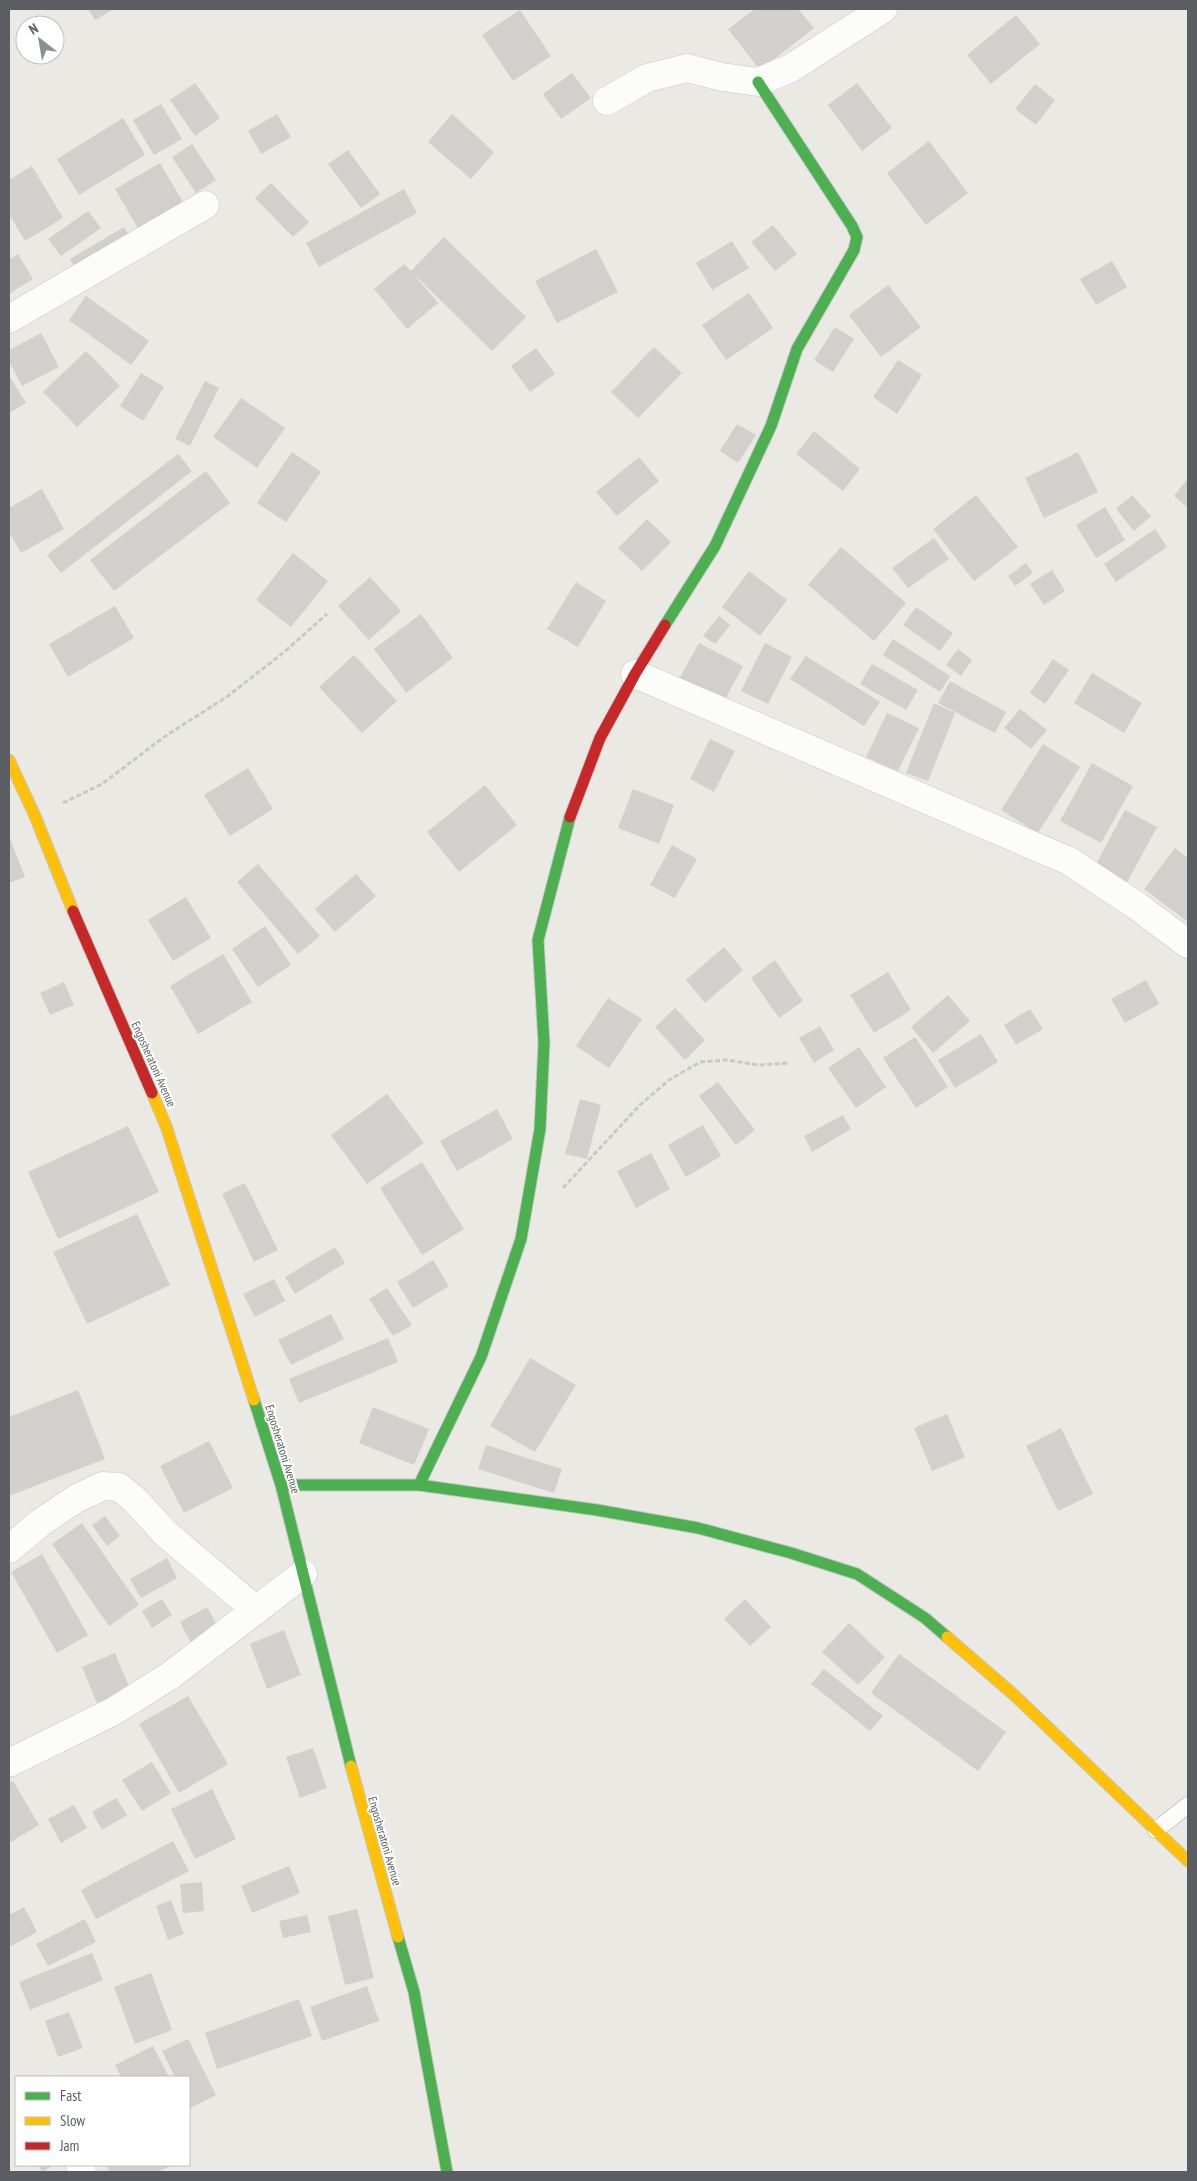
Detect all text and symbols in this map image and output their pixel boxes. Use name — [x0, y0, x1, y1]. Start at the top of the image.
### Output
north arrow — [15, 15, 65, 65]
text: N — [25, 19, 41, 39]
street label: Engosheratoni Avenue — [128, 1019, 180, 1109]
street label: Engosheratoni Avenue — [262, 1403, 304, 1495]
street label: Engosheratoni Avenue — [365, 1795, 405, 1887]
legend — [15, 2076, 190, 2166]
text: Fast — [60, 2086, 81, 2105]
text: Slow — [60, 2111, 85, 2130]
text: Jam — [59, 2136, 79, 2155]

